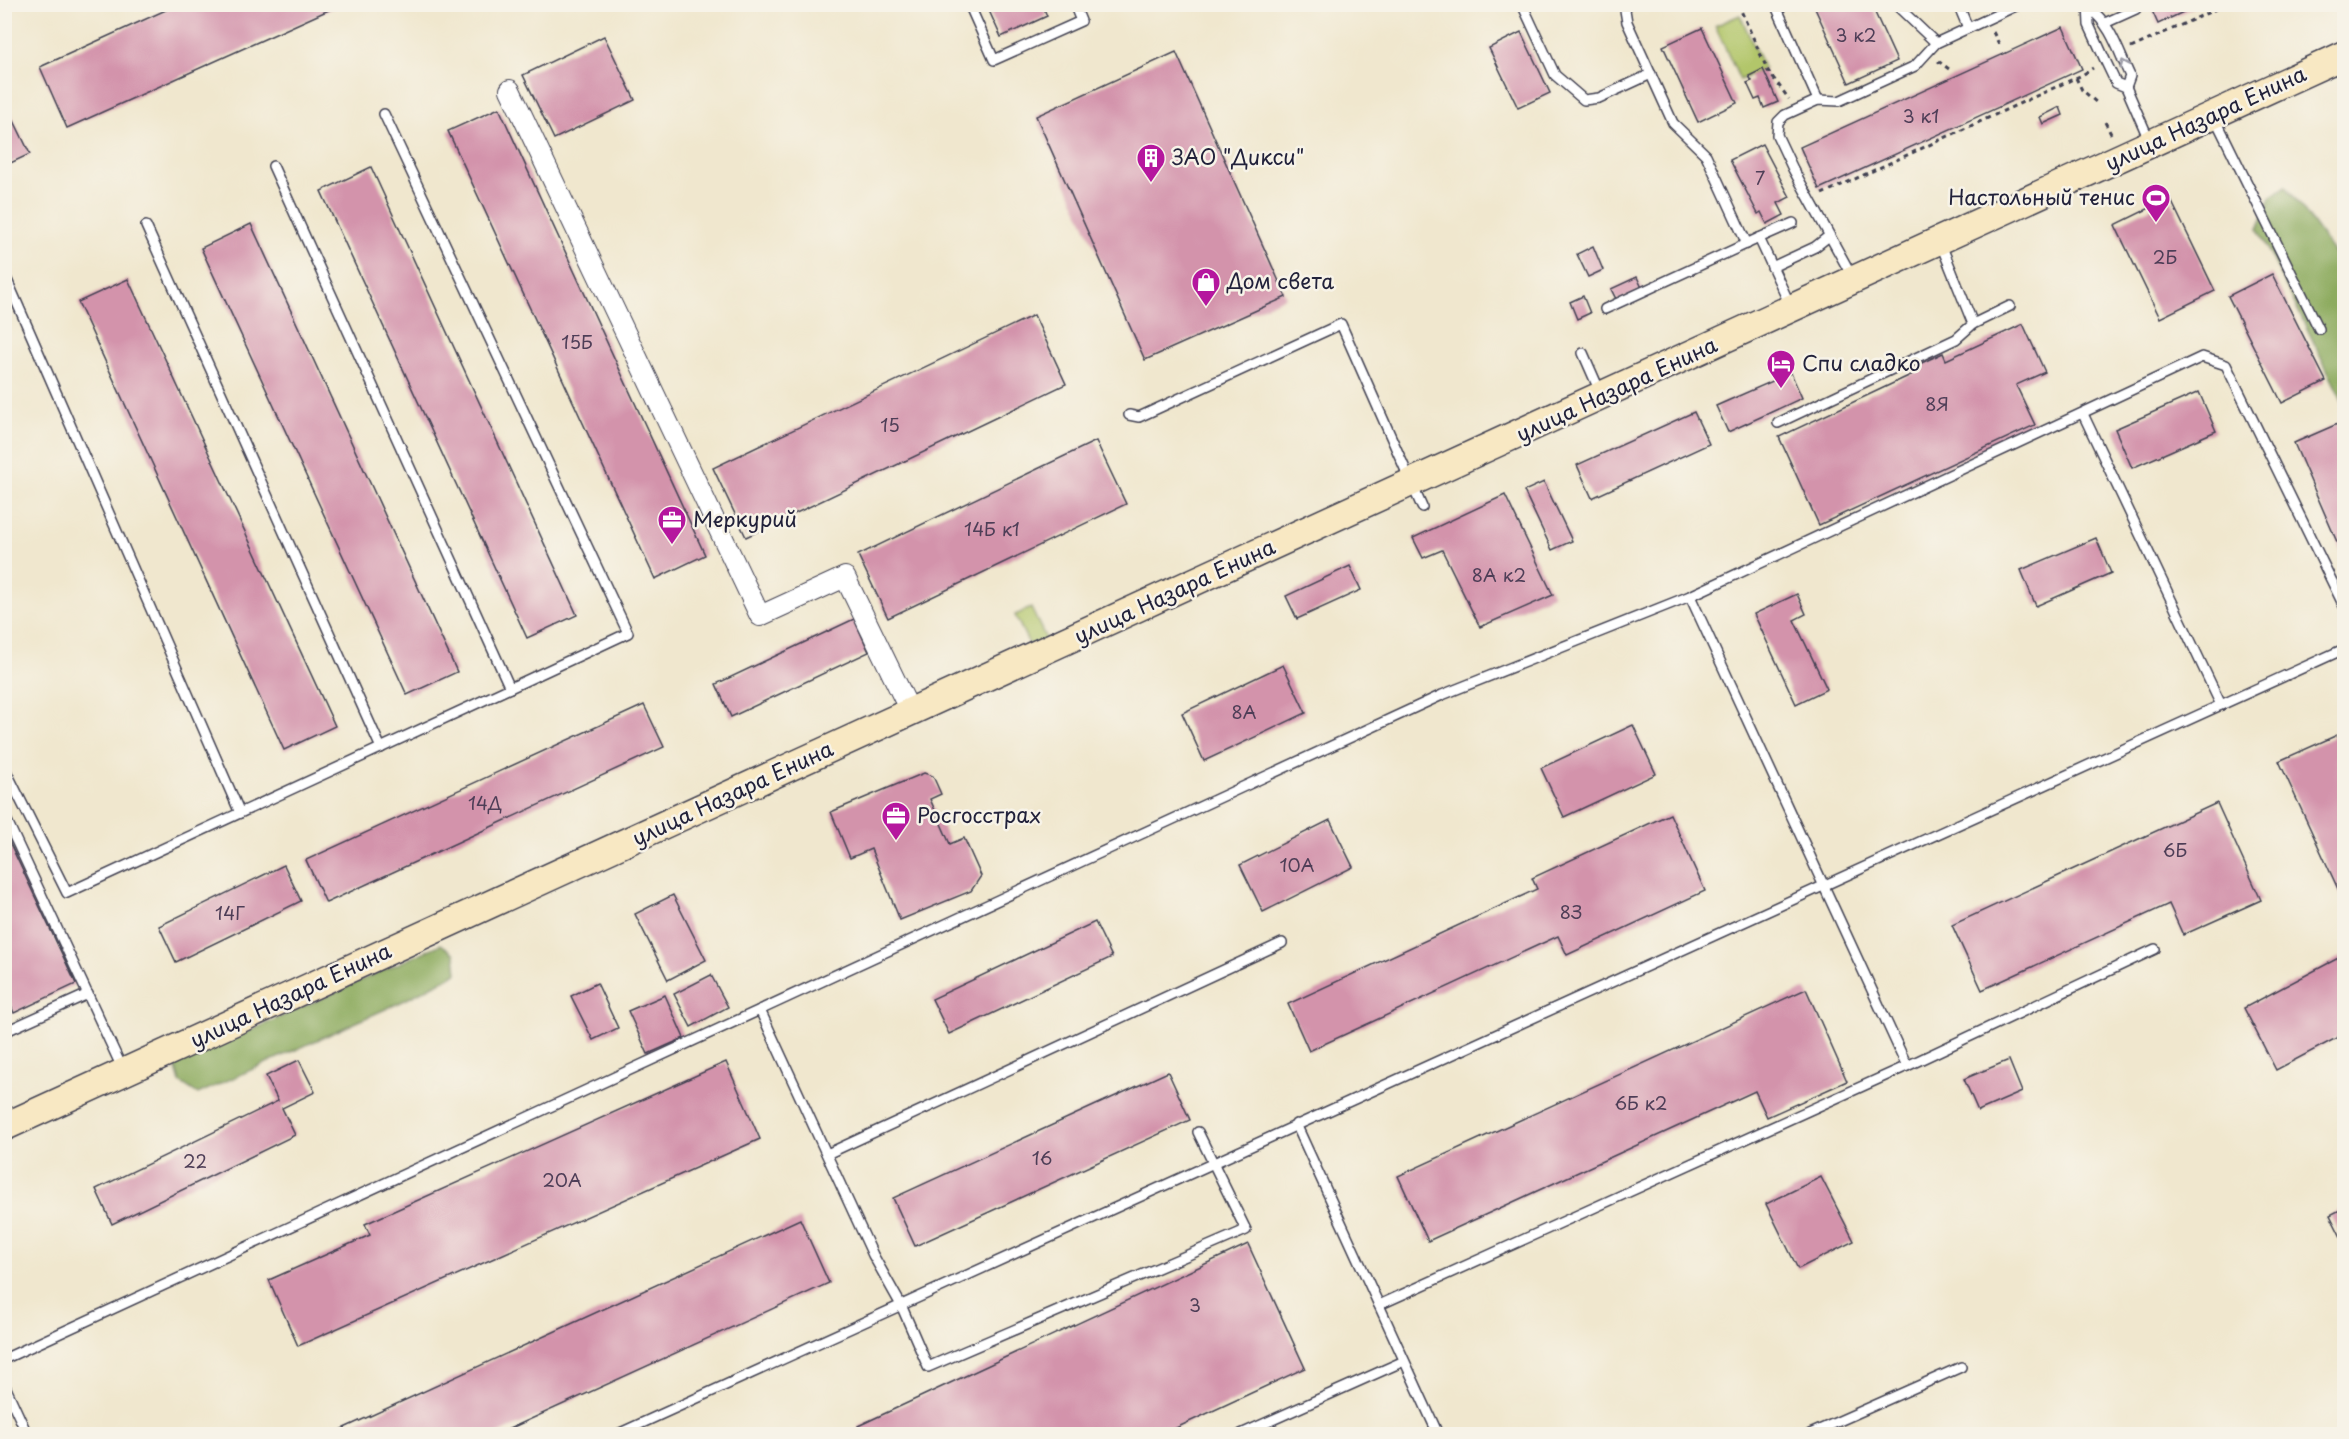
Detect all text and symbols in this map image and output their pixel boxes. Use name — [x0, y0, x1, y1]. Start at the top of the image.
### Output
house number: 3 к2 — [1835, 21, 1877, 48]
street label: улица Назара Енина — [2099, 56, 2312, 178]
one-way arrow — [2119, 59, 2131, 70]
house number: 3 к1 — [1903, 102, 1939, 129]
place label: ЗАО "Дикси" — [1172, 140, 1304, 172]
building icon: ЗАО "Дикси" — [1135, 142, 1167, 184]
house number: 7 — [1755, 164, 1765, 191]
place label: Настольный тенис — [1948, 180, 2135, 212]
sports icon: Настольный тенис — [2140, 182, 2172, 224]
house number: 2Б — [2153, 243, 2177, 270]
place label: Дом света — [1226, 264, 1334, 296]
shop icon: Дом света — [1190, 266, 1222, 308]
street label: улица Назара Енина — [1510, 327, 1723, 449]
house number: 15Б — [561, 328, 593, 355]
place label: Спи сладко — [1802, 346, 1921, 378]
hotel icon: Спи сладко — [1765, 348, 1797, 390]
house number: 8Я — [1925, 390, 1949, 417]
house number: 15 — [880, 411, 900, 438]
place label: Меркурий — [693, 502, 797, 534]
office icon: Меркурий — [656, 504, 688, 546]
house number: 14Б к1 — [964, 515, 1020, 542]
street label: улица Назара Енина — [1068, 529, 1281, 651]
house number: 8А к2 — [1472, 561, 1526, 588]
house number: 8А — [1231, 698, 1257, 725]
street label: улица Назара Енина — [626, 731, 839, 853]
house number: 14Д — [468, 789, 502, 816]
place label: Росгосстрах — [917, 798, 1041, 830]
office icon: Росгосстрах — [880, 800, 912, 842]
house number: 6Б — [2163, 836, 2187, 863]
house number: 10А — [1279, 851, 1315, 878]
house number: 8З — [1560, 898, 1582, 925]
house number: 14Г — [215, 899, 245, 926]
street label: улица Назара Енина — [184, 933, 397, 1055]
house number: 6Б к2 — [1614, 1089, 1668, 1116]
house number: 16 — [1032, 1144, 1052, 1171]
house number: 22 — [183, 1147, 207, 1174]
house number: 20А — [542, 1166, 582, 1193]
house number: 3 — [1189, 1291, 1201, 1318]

